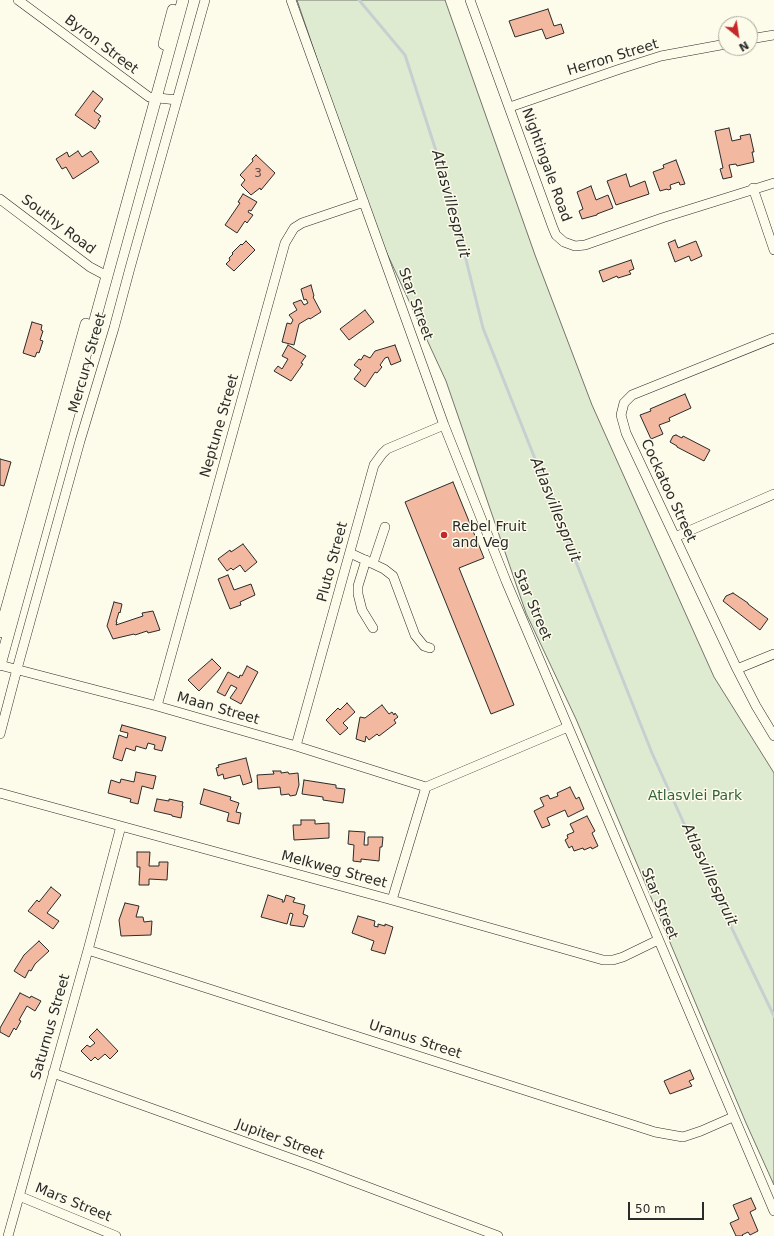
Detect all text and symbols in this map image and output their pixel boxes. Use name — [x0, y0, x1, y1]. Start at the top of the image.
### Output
street label: Byron Street — [61, 12, 141, 78]
north arrow — [718, 16, 758, 56]
street label: Herron Street — [565, 36, 661, 80]
text: N — [737, 38, 751, 54]
street label: Nightingale Road — [518, 106, 574, 224]
water label: Atlasvillespruit — [427, 148, 473, 260]
house number: 3 — [254, 167, 262, 181]
street label: Southy Road — [18, 192, 98, 258]
street label: Star Street — [394, 266, 436, 342]
street label: Mercury Street — [66, 311, 110, 415]
street label: Neptune Street — [197, 372, 243, 480]
street label: Cockatoo Street — [637, 437, 699, 545]
water label: Atlasvillespruit — [526, 455, 584, 565]
place label: Rebel Fruit and Veg — [452, 519, 527, 552]
street label: Pluto Street — [314, 520, 352, 604]
marker: Rebel Fruit and Veg — [439, 530, 449, 540]
street label: Star Street — [509, 567, 555, 643]
street label: Maan Street — [175, 689, 261, 729]
park label: Atlasvlei Park — [648, 788, 742, 804]
water label: Atlasvillespruit — [677, 821, 741, 929]
street label: Melkweg Street — [279, 848, 389, 892]
street label: Star Street — [637, 866, 681, 942]
street label: Saturnus Street — [28, 972, 74, 1082]
street label: Uranus Street — [366, 1017, 464, 1063]
street label: Jupiter Street — [234, 1116, 326, 1164]
street label: Mars Street — [32, 1180, 114, 1226]
scale bar — [630, 1194, 706, 1220]
text: 50 m — [635, 1202, 666, 1216]

